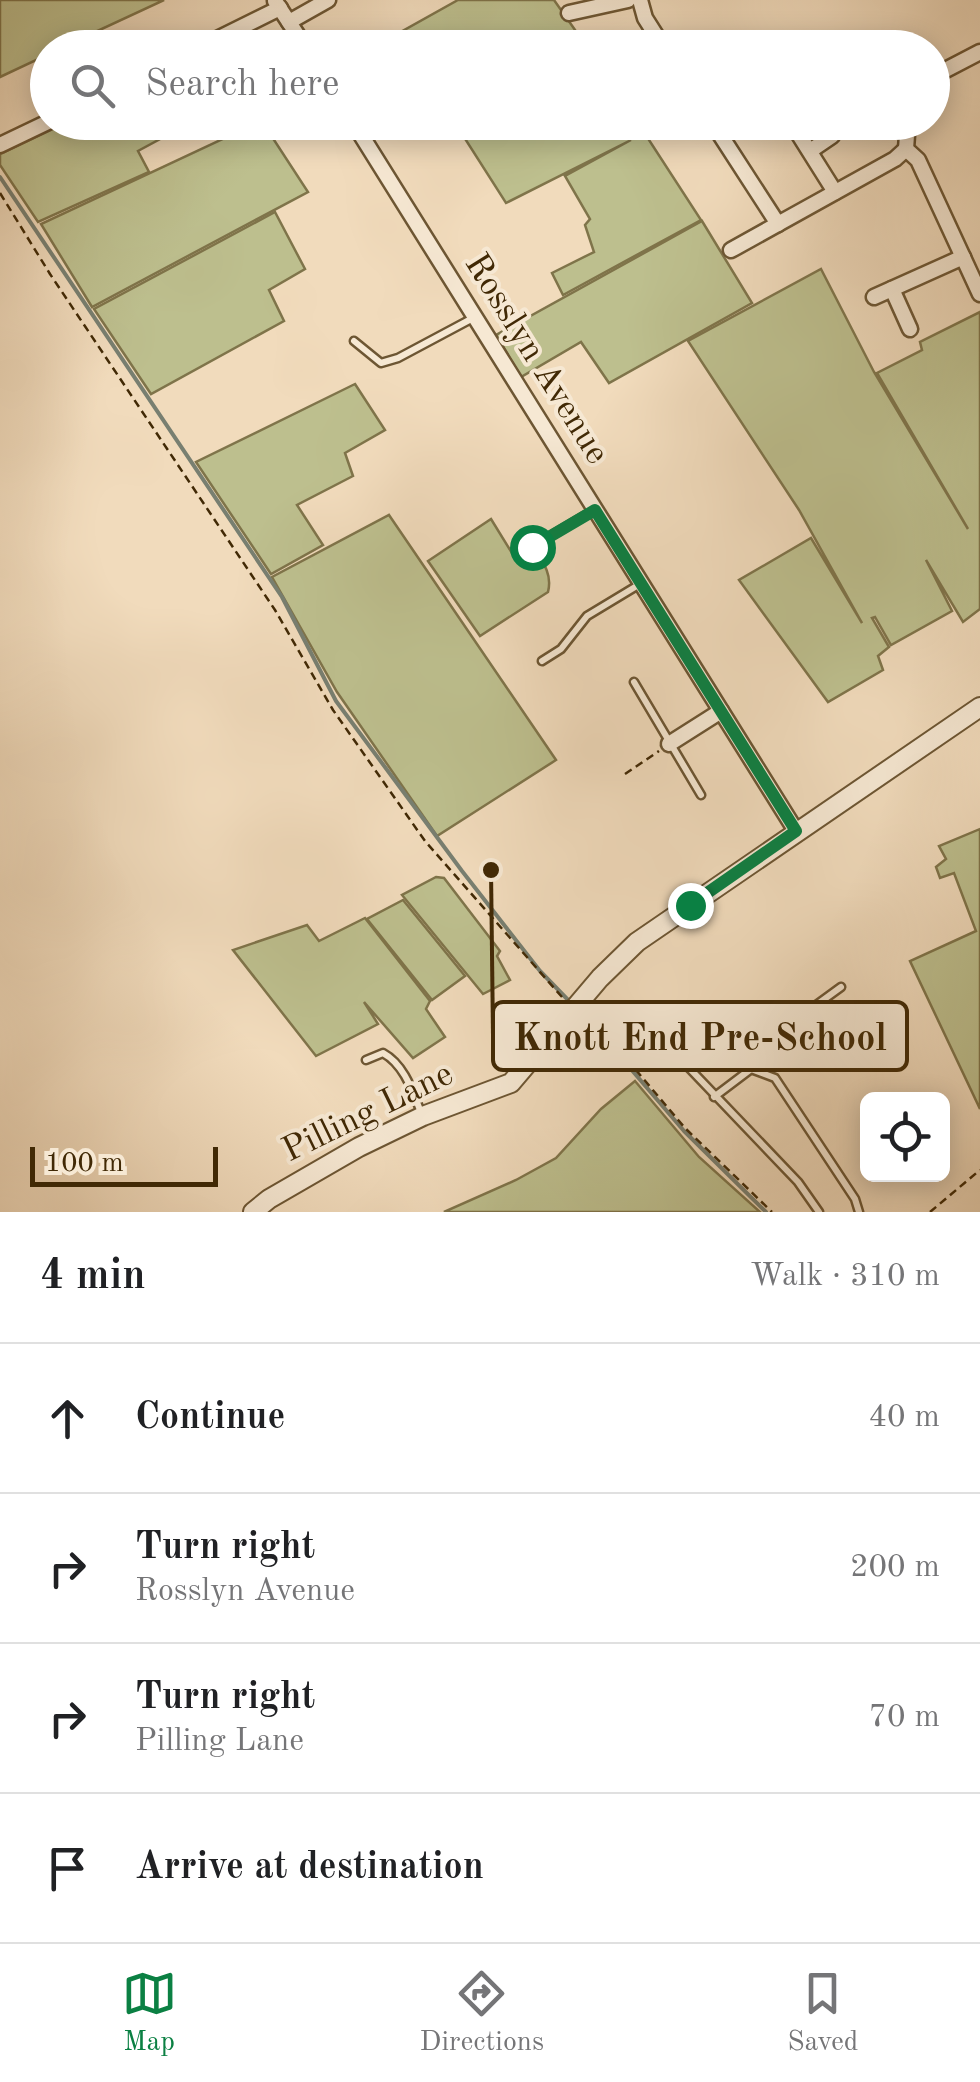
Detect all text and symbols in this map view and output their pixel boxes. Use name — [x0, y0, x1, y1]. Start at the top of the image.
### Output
search box — [30, 30, 950, 140]
icon: search — [65, 58, 120, 113]
text: Search here — [145, 66, 340, 104]
street label: Rosslyn Avenue — [457, 248, 615, 470]
route start — [510, 525, 556, 571]
route end — [668, 883, 714, 929]
callout: Knott End Pre-School — [493, 1002, 907, 1070]
text: Knott End Pre-School — [513, 1021, 887, 1059]
street label: Pilling Lane — [277, 1057, 459, 1169]
map controls — [860, 1092, 950, 1182]
button: locate — [860, 1092, 950, 1182]
scale bar — [30, 1142, 218, 1186]
text: 100 m — [45, 1150, 124, 1178]
text: 4 min — [40, 1256, 146, 1298]
text: Walk · 310 m — [750, 1261, 940, 1293]
icon: ahead — [40, 1391, 95, 1446]
text: Continue — [135, 1399, 285, 1437]
text: 40 m — [869, 1402, 940, 1434]
text: Turn right — [135, 1529, 315, 1567]
icon: right — [40, 1541, 95, 1596]
text: 200 m — [850, 1552, 940, 1584]
text: Rosslyn Avenue — [135, 1576, 355, 1608]
text: Turn right — [135, 1679, 315, 1717]
icon: right — [40, 1691, 95, 1746]
text: 70 m — [869, 1702, 940, 1734]
text: Pilling Lane — [135, 1726, 304, 1758]
icon: arrive — [40, 1841, 95, 1896]
text: Arrive at destination — [135, 1849, 484, 1887]
tab: Map — [122, 1966, 177, 2061]
tab: Directions — [420, 1966, 544, 2061]
tab: Saved — [787, 1966, 858, 2061]

